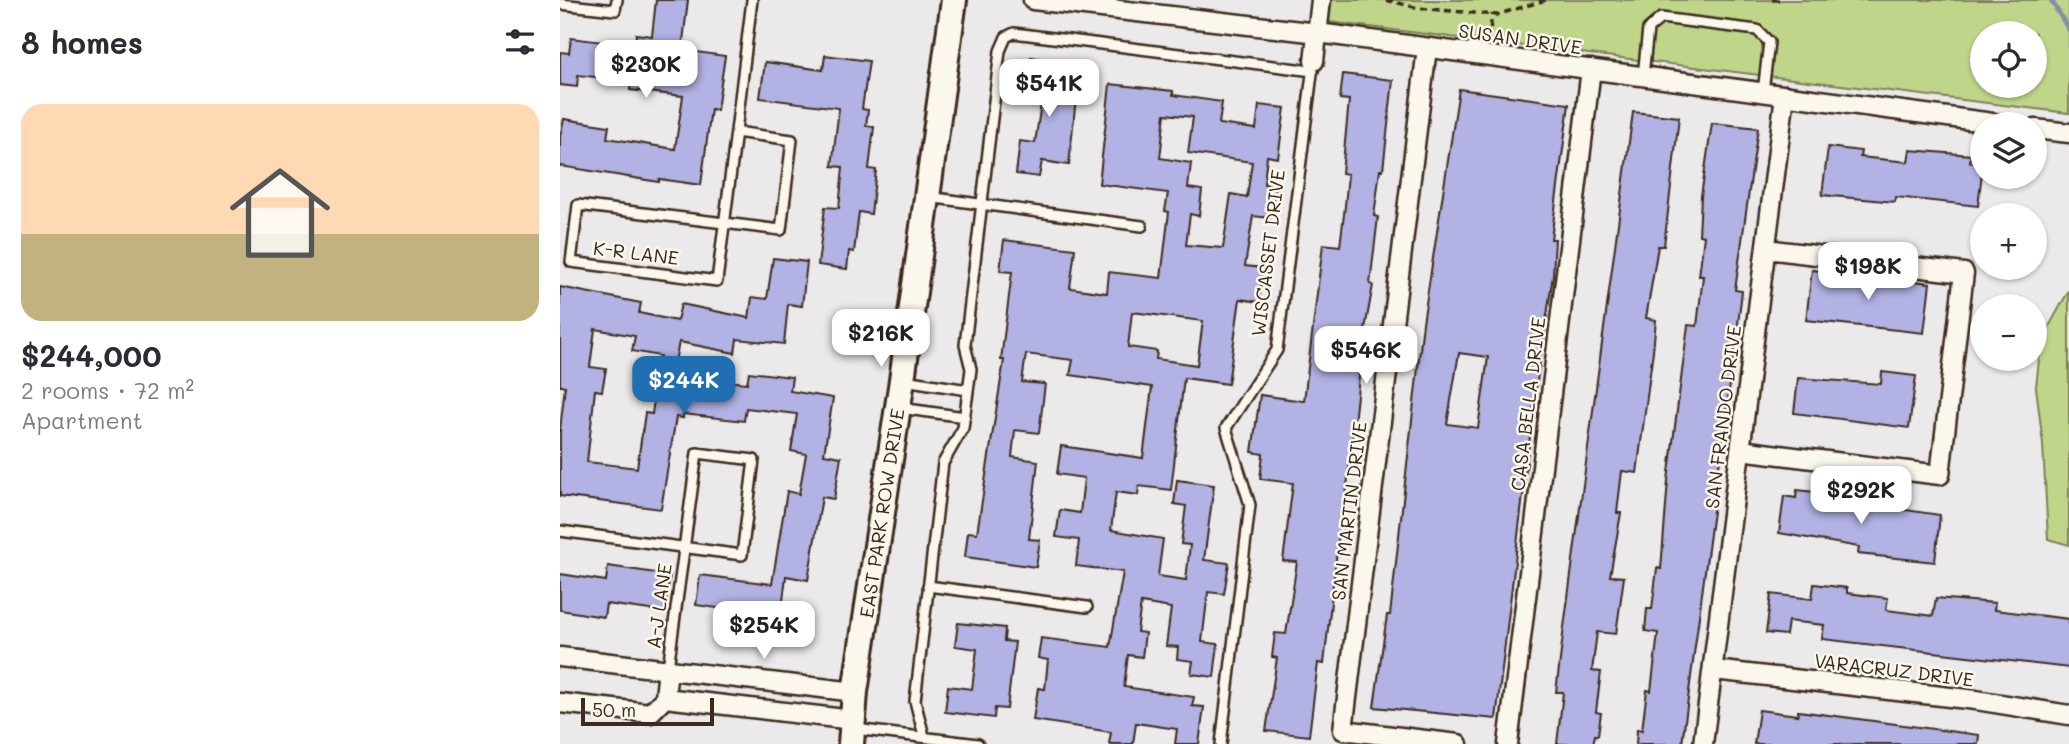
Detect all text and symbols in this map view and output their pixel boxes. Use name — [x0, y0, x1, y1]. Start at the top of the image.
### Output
street label: SUSAN DRIVE — [1457, 17, 1583, 60]
map controls — [1970, 21, 2047, 371]
button: locate — [1970, 21, 2047, 98]
text: 8 homes — [21, 22, 143, 62]
icon: filters — [501, 23, 539, 61]
pin: $230K — [597, 41, 695, 100]
text: $230K — [611, 48, 681, 78]
pin: $541K — [1000, 60, 1098, 119]
text: $541K — [1015, 67, 1083, 97]
button: layers — [1970, 112, 2047, 189]
icon: home — [217, 150, 343, 276]
street label: WISCASSET DRIVE — [1245, 168, 1290, 338]
button: + — [1970, 203, 2047, 280]
street label: K-R LANE — [592, 235, 680, 270]
pin: $198K — [1819, 243, 1917, 302]
text: $198K — [1834, 250, 1902, 280]
button: − — [1970, 294, 2047, 371]
pin: $216K — [832, 310, 930, 369]
street label: CASA BELLA DRIVE — [1504, 315, 1551, 492]
text: $216K — [848, 317, 914, 347]
street label: SAN FRANDO DRIVE — [1699, 324, 1746, 510]
pin: $546K — [1317, 326, 1415, 386]
text: $546K — [1330, 334, 1402, 364]
text: $244,000 — [21, 335, 161, 375]
pin: $244K — [635, 356, 733, 416]
text: $244K — [648, 364, 720, 394]
text: 2 rooms · 72 m² — [21, 375, 194, 405]
text: Apartment — [21, 405, 143, 435]
street label: EAST PARK ROW DRIVE — [853, 407, 910, 619]
street label: SAN MARTIN DRIVE — [1325, 420, 1372, 602]
pin: $292K — [1812, 466, 1910, 526]
text: $292K — [1827, 474, 1895, 504]
street label: A-J LANE — [640, 562, 677, 650]
pin: $254K — [715, 602, 813, 661]
text: $254K — [729, 609, 799, 639]
street label: VARACRUZ DRIVE — [1813, 647, 1975, 692]
scale bar — [581, 695, 714, 727]
text: 50 m — [592, 697, 636, 722]

